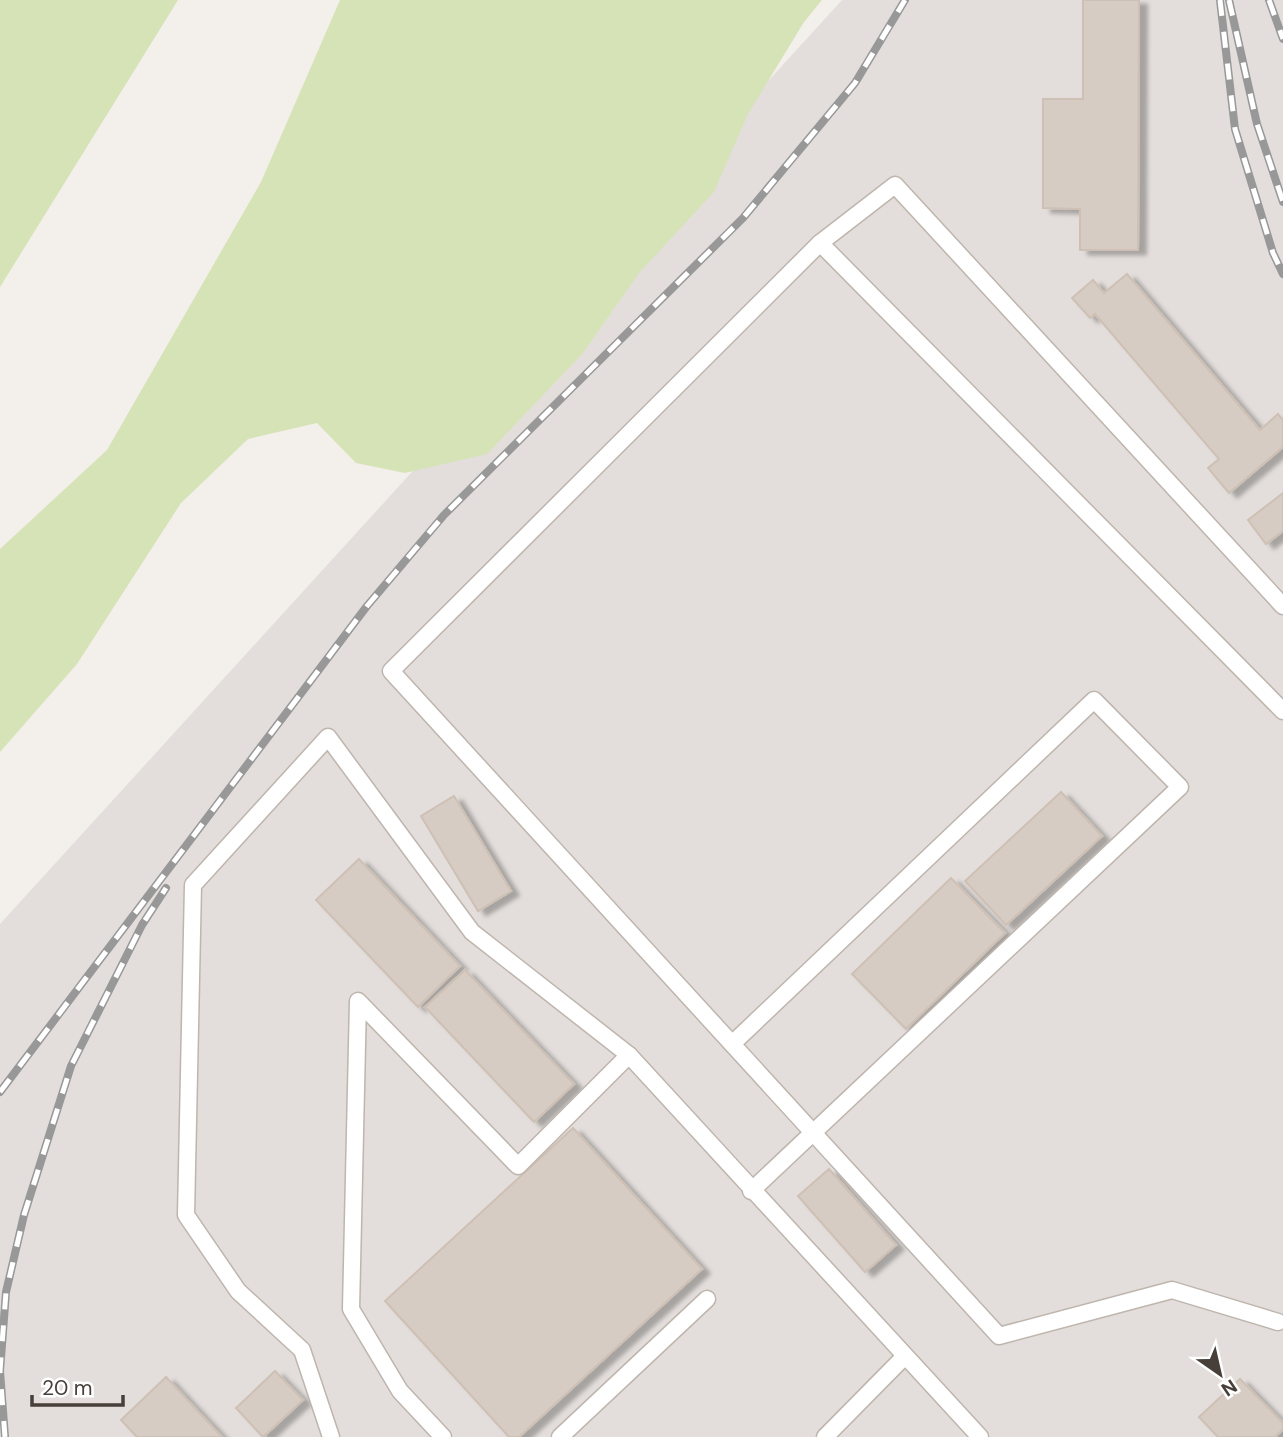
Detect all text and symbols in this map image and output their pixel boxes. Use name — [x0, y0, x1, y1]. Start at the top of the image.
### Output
north arrow — [1185, 1339, 1255, 1409]
scale bar — [32, 1364, 122, 1408]
text: N — [1216, 1373, 1242, 1402]
text: 20 m — [42, 1374, 93, 1402]

